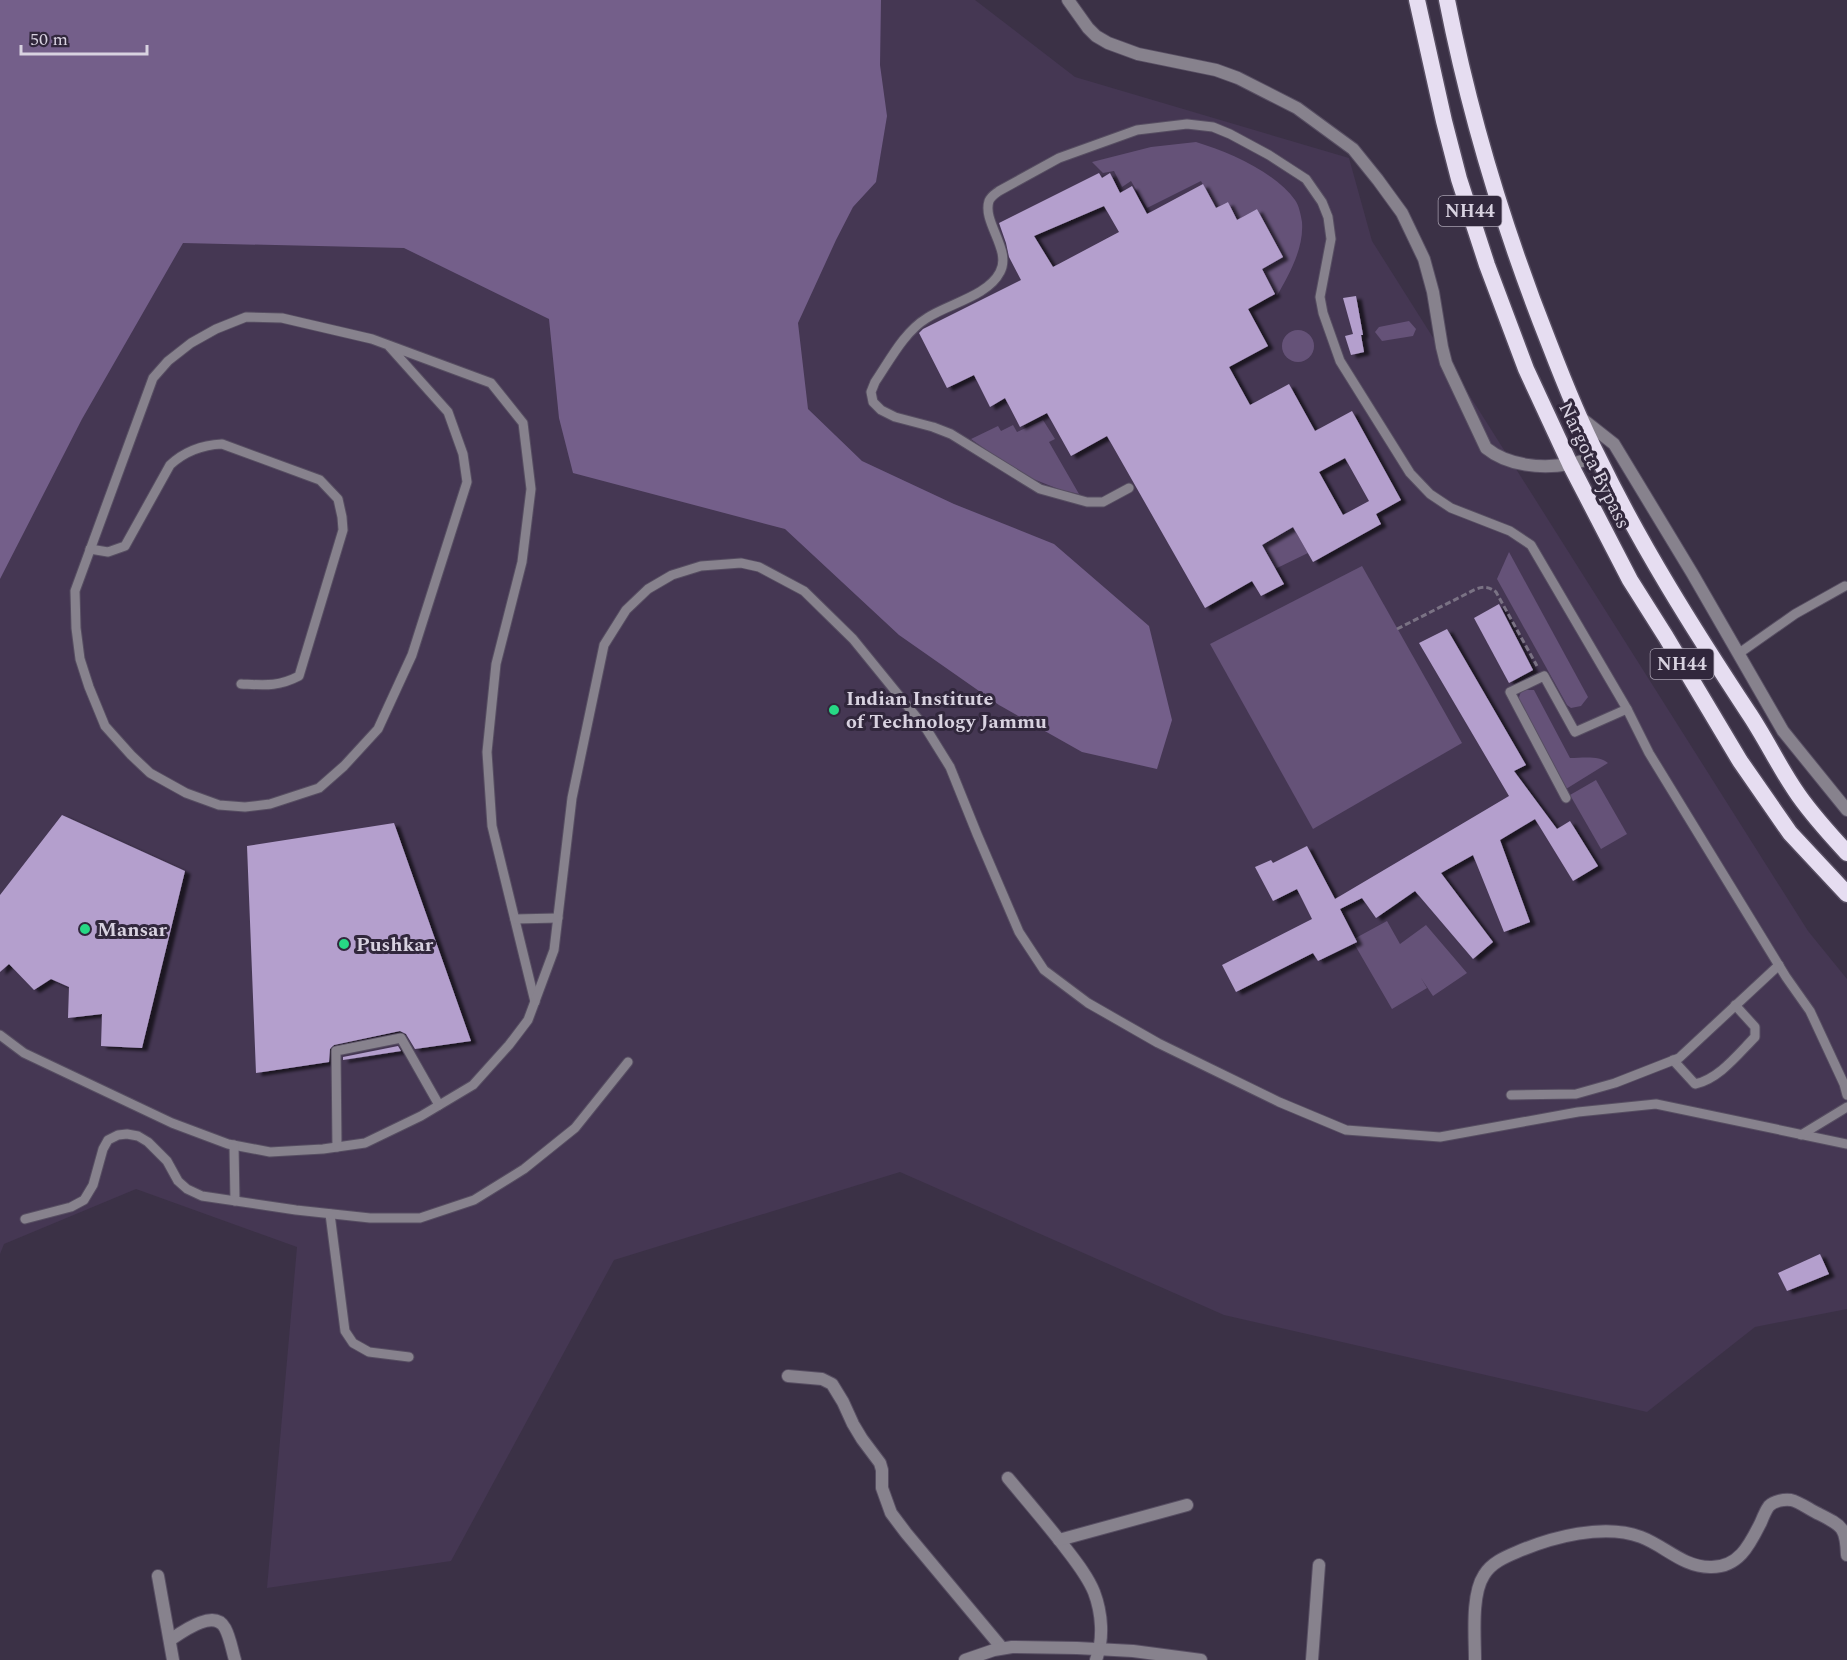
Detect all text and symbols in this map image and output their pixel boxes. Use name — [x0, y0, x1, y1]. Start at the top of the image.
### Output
scale bar — [21, 18, 147, 56]
text: 50 m — [30, 26, 68, 53]
road number: NH44 — [1438, 196, 1502, 226]
street label: Nargota Bypass — [1550, 397, 1638, 534]
road number: NH44 — [1650, 649, 1714, 679]
place label: Indian Institute of Technology Jammu — [846, 684, 1047, 737]
marker: Indian Institute of Technology Jammu — [827, 703, 841, 717]
place label: Mansar — [97, 915, 168, 945]
marker: Mansar — [78, 922, 92, 936]
place label: Pushkar — [356, 930, 434, 960]
marker: Pushkar — [337, 937, 351, 951]

